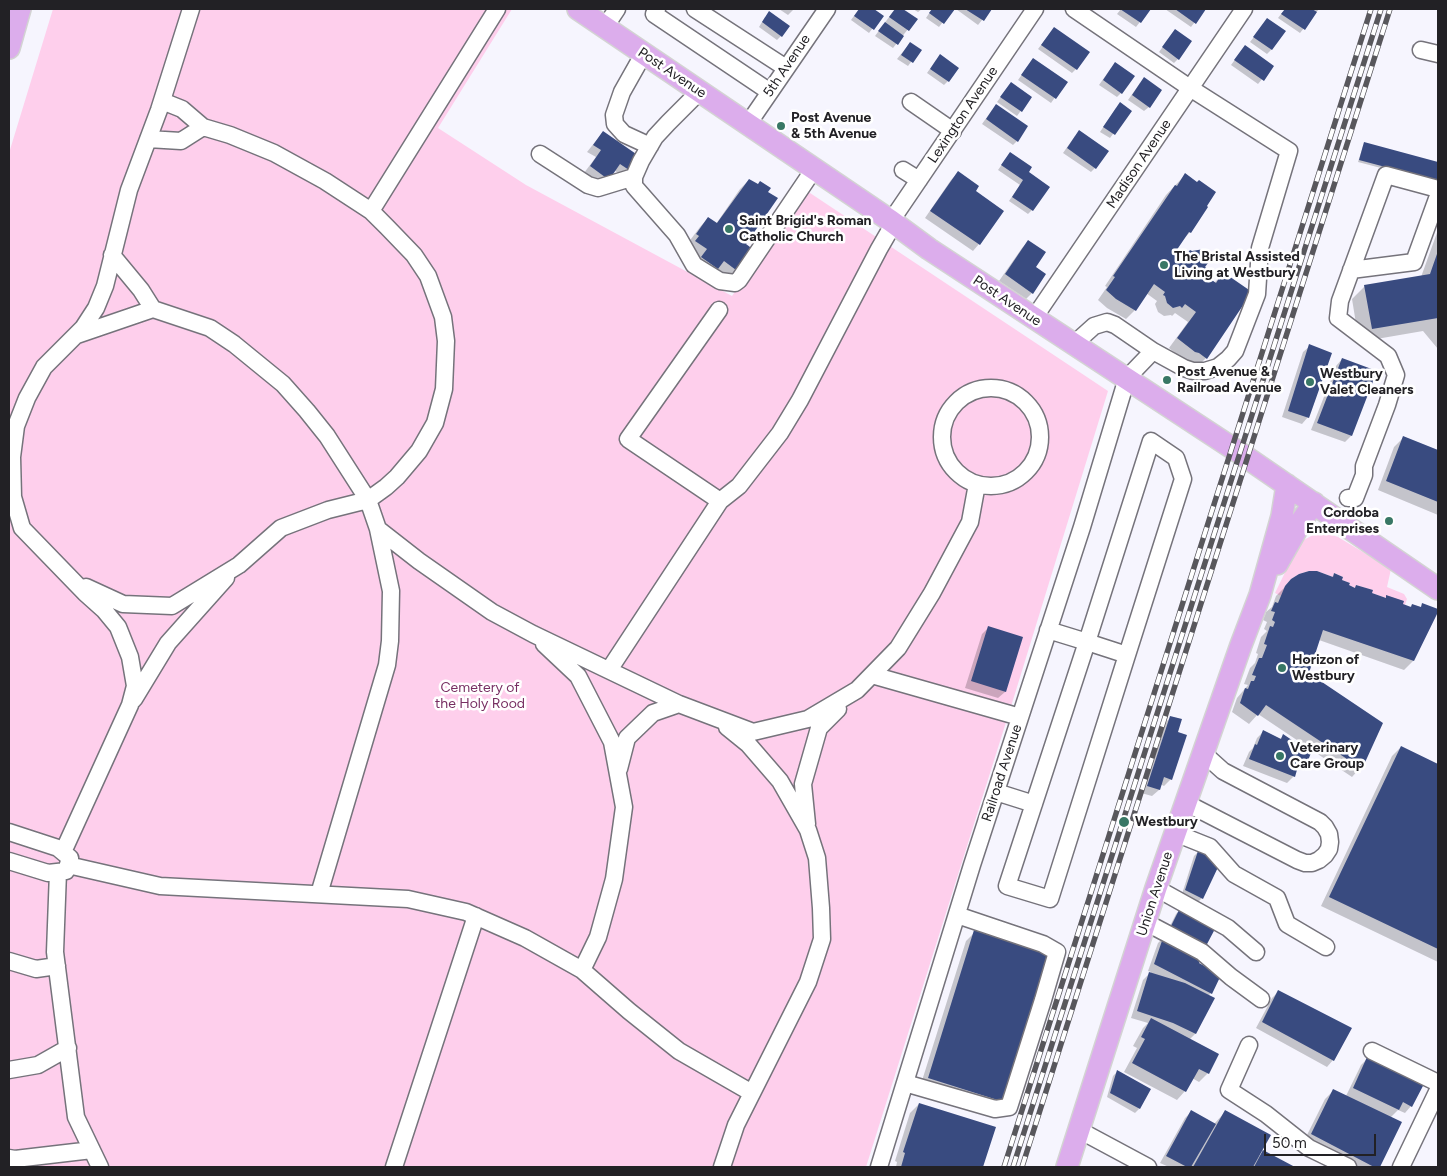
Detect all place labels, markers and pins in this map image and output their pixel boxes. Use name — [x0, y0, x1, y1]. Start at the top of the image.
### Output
place label: Post Avenue & 5th Avenue — [791, 110, 877, 142]
marker: Post Avenue & 5th Avenue — [775, 120, 787, 132]
place label: Saint Brigid's Roman Catholic Church — [739, 213, 872, 246]
marker: Saint Brigid's Roman Catholic Church — [723, 223, 735, 235]
place label: The Bristal Assisted Living at Westbury — [1174, 249, 1300, 282]
marker: The Bristal Assisted Living at Westbury — [1158, 259, 1170, 271]
place label: Post Avenue & Railroad Avenue — [1177, 364, 1282, 397]
place label: Westbury Valet Cleaners — [1320, 366, 1414, 398]
marker: Post Avenue & Railroad Avenue — [1161, 374, 1173, 386]
marker: Westbury Valet Cleaners — [1304, 376, 1316, 388]
place label: Cordoba Enterprises — [1306, 505, 1379, 538]
marker: Cordoba Enterprises — [1383, 515, 1395, 527]
place label: Horizon of Westbury — [1292, 652, 1359, 684]
marker: Horizon of Westbury — [1276, 662, 1288, 674]
place label: Veterinary Care Group — [1290, 740, 1364, 772]
marker: Veterinary Care Group — [1274, 750, 1286, 762]
place label: Westbury — [1135, 814, 1198, 830]
marker: Westbury — [1117, 815, 1131, 829]

